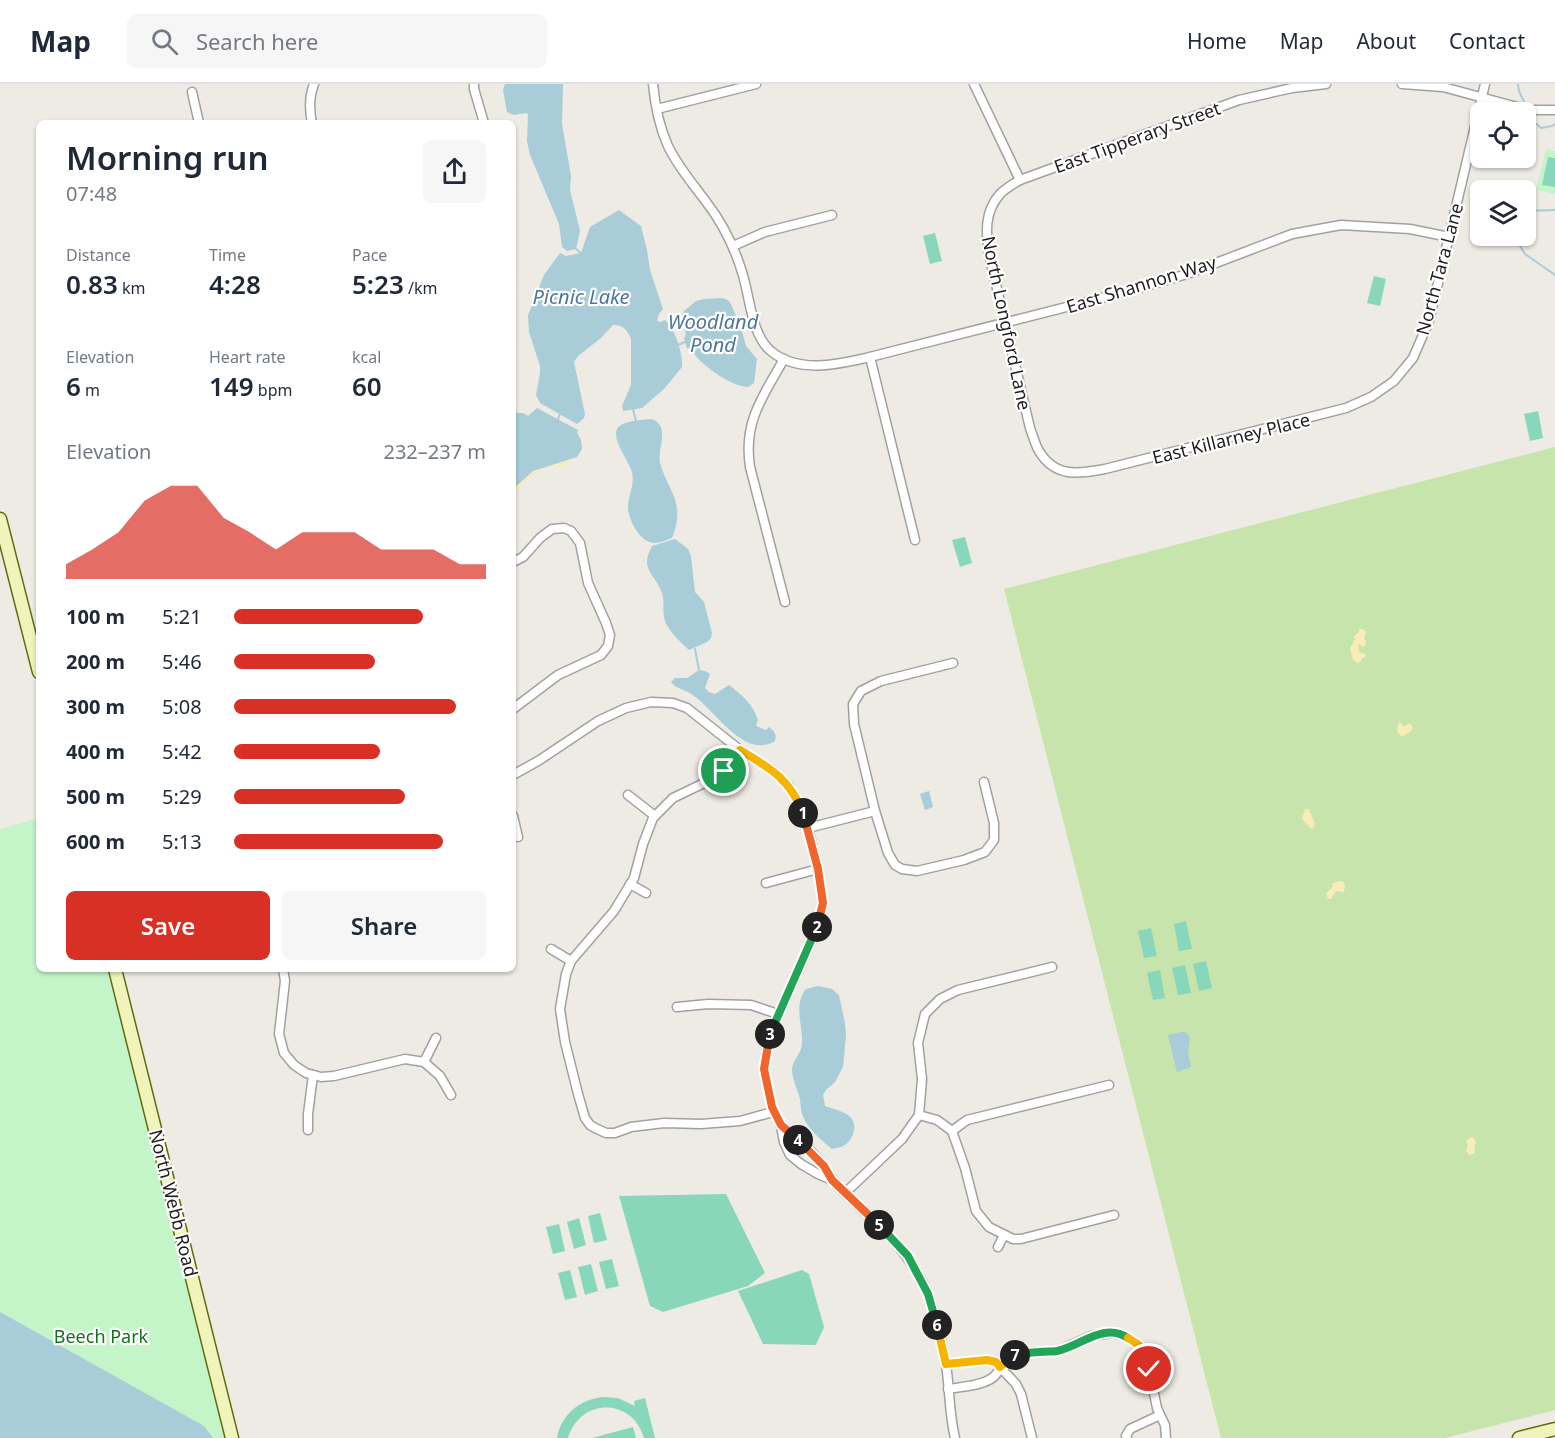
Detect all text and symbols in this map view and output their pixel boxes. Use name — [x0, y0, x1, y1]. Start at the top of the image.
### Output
search box — [127, 14, 547, 68]
text: Map — [30, 22, 91, 60]
icon: search — [148, 25, 181, 58]
text: Search here — [196, 26, 318, 56]
text: Home — [1187, 27, 1247, 55]
text: Map — [1280, 27, 1323, 55]
text: About — [1356, 27, 1416, 55]
text: Contact — [1449, 27, 1525, 55]
street label: East Tipperary Street — [1050, 96, 1224, 178]
map controls — [1470, 102, 1536, 246]
button: locate — [1470, 102, 1536, 168]
text: Morning run — [66, 135, 268, 180]
button: share — [423, 140, 486, 203]
text: 07:48 — [66, 180, 117, 207]
button: layers — [1470, 180, 1536, 246]
street label: North Tara Lane — [1410, 200, 1468, 338]
street label: North Longford Lane — [977, 234, 1037, 412]
text: Distance — [66, 244, 131, 266]
text: Time — [209, 244, 246, 266]
text: Pace — [352, 244, 387, 266]
street label: East Shannon Way — [1063, 250, 1220, 318]
text: 0.83 — [66, 266, 118, 302]
text: 4:28 — [209, 266, 261, 302]
text: 5:23 — [352, 266, 404, 302]
text: km — [118, 277, 145, 299]
text: /km — [404, 277, 437, 299]
water label: Picnic Lake — [533, 283, 629, 310]
water label: Woodland Pond — [668, 308, 759, 358]
text: Elevation — [66, 346, 134, 368]
text: Heart rate — [209, 346, 285, 368]
text: kcal — [352, 346, 381, 368]
text: 6 — [66, 368, 81, 404]
text: 149 — [209, 368, 254, 404]
text: 60 — [352, 368, 382, 404]
text: m — [81, 379, 100, 401]
text: bpm — [254, 379, 292, 401]
street label: East Killarney Place — [1150, 407, 1312, 469]
text: Elevation — [66, 438, 151, 465]
text: 232–237 m — [383, 438, 486, 465]
text: 100 m — [66, 603, 125, 630]
text: 5:21 — [162, 603, 202, 630]
text: 200 m — [66, 648, 125, 675]
text: 5:46 — [162, 648, 202, 675]
text: 300 m — [66, 693, 125, 720]
text: 5:08 — [162, 693, 202, 720]
text: 400 m — [66, 738, 125, 765]
text: 5:42 — [162, 738, 202, 765]
pin — [698, 745, 749, 796]
icon: arrive — [707, 754, 740, 787]
text: 500 m — [66, 783, 125, 810]
text: 5:29 — [162, 783, 202, 810]
pin: 1 — [788, 798, 818, 828]
text: 1 — [798, 802, 808, 824]
text: 600 m — [66, 828, 125, 855]
text: 5:13 — [162, 828, 202, 855]
button: Save — [66, 891, 270, 960]
button: Share — [282, 891, 486, 960]
pin: 2 — [802, 912, 832, 942]
text: 2 — [812, 916, 822, 938]
pin: 3 — [755, 1019, 785, 1049]
text: 3 — [765, 1023, 775, 1045]
pin: 4 — [783, 1125, 813, 1155]
street label: North Webb Road — [144, 1127, 204, 1279]
text: 4 — [793, 1129, 803, 1151]
pin: 5 — [864, 1210, 894, 1240]
text: 5 — [874, 1214, 884, 1236]
pin: 6 — [922, 1310, 952, 1340]
text: 6 — [932, 1314, 942, 1336]
park label: Beech Park — [54, 1324, 149, 1348]
pin: 7 — [1000, 1340, 1030, 1370]
pin — [1123, 1343, 1174, 1394]
text: 7 — [1010, 1344, 1020, 1366]
icon: check — [1132, 1352, 1165, 1385]

